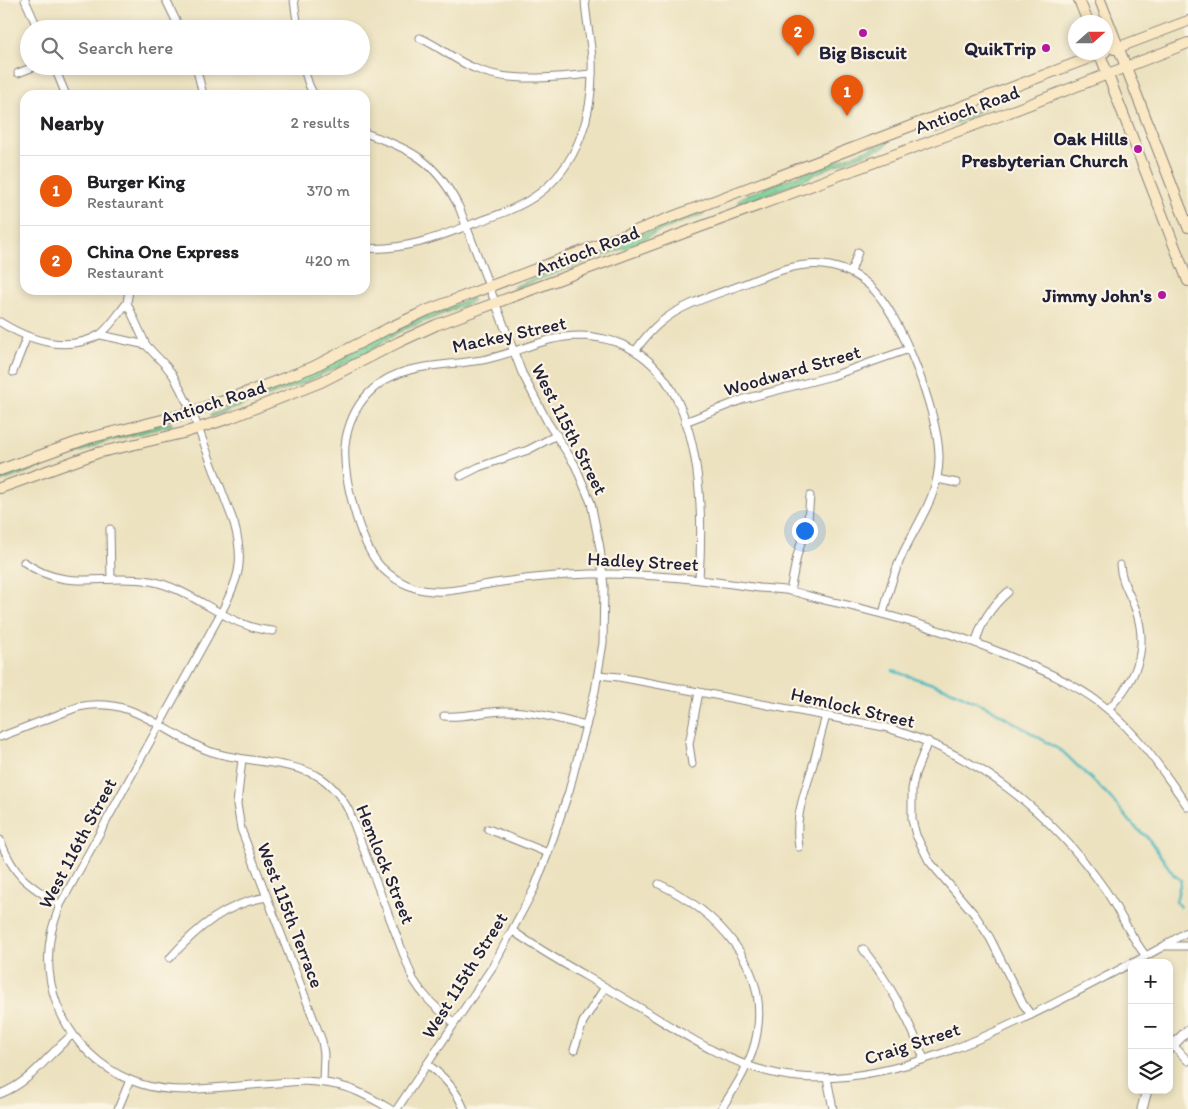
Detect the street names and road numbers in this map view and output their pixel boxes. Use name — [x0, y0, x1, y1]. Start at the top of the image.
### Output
street label: Antioch Road — [912, 80, 1022, 139]
street label: Antioch Road — [532, 220, 642, 281]
street label: Mackey Street — [450, 311, 568, 358]
street label: Woodward Street — [721, 340, 863, 401]
street label: West 115th Street — [527, 360, 613, 499]
street label: Antioch Road — [158, 375, 269, 430]
street label: Hadley Street — [587, 547, 699, 576]
street label: Hemlock Street — [789, 682, 917, 733]
street label: West 116th Street — [33, 774, 121, 912]
street label: Hemlock Street — [351, 801, 420, 927]
street label: West 115th Terrace — [252, 839, 329, 991]
street label: West 115th Street — [416, 908, 512, 1043]
street label: Craig Street — [862, 1017, 963, 1070]

